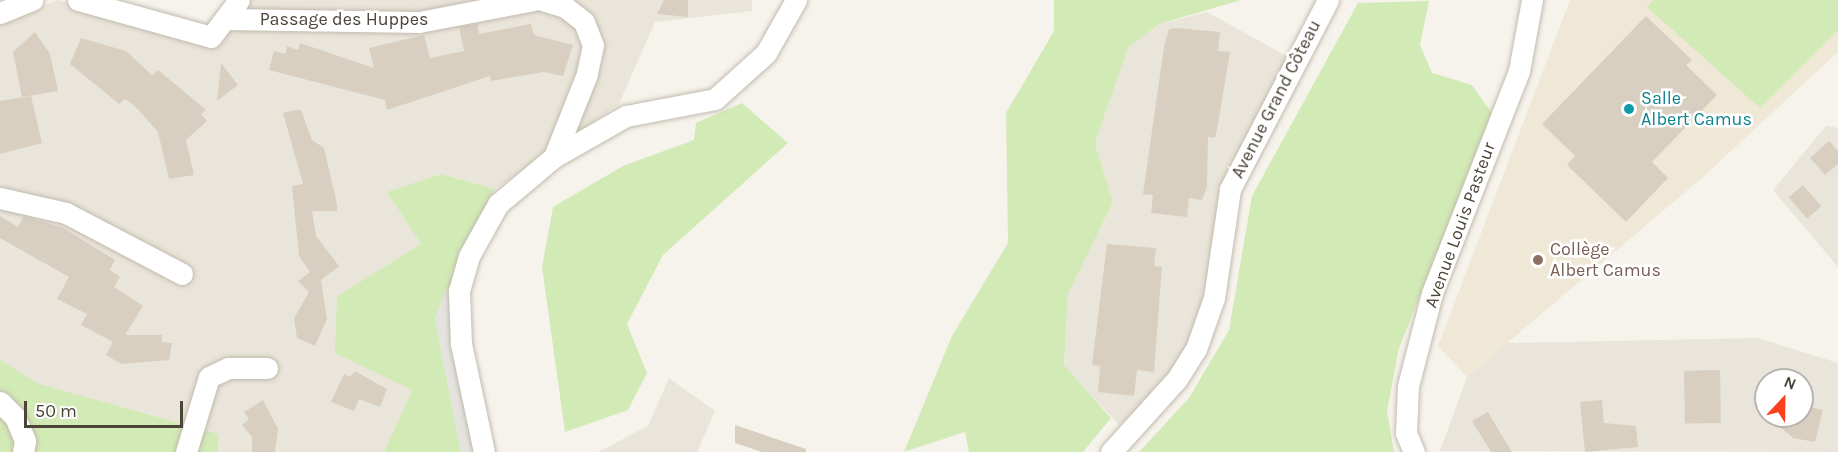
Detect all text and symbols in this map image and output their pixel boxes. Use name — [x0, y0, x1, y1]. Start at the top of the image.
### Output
street label: Passage des Huppes — [260, 8, 428, 30]
street label: Avenue Grand Côteau — [1227, 16, 1325, 182]
place label: Salle Albert Camus — [1641, 88, 1752, 130]
marker: Salle Albert Camus — [1622, 102, 1636, 116]
street label: Avenue Louis Pasteur — [1420, 139, 1500, 311]
place label: Collège Albert Camus — [1550, 239, 1661, 282]
marker: Collège Albert Camus — [1531, 253, 1545, 267]
north arrow — [1754, 368, 1814, 428]
text: N — [1781, 372, 1799, 394]
scale bar — [27, 389, 186, 427]
text: 50 m — [35, 400, 77, 422]

